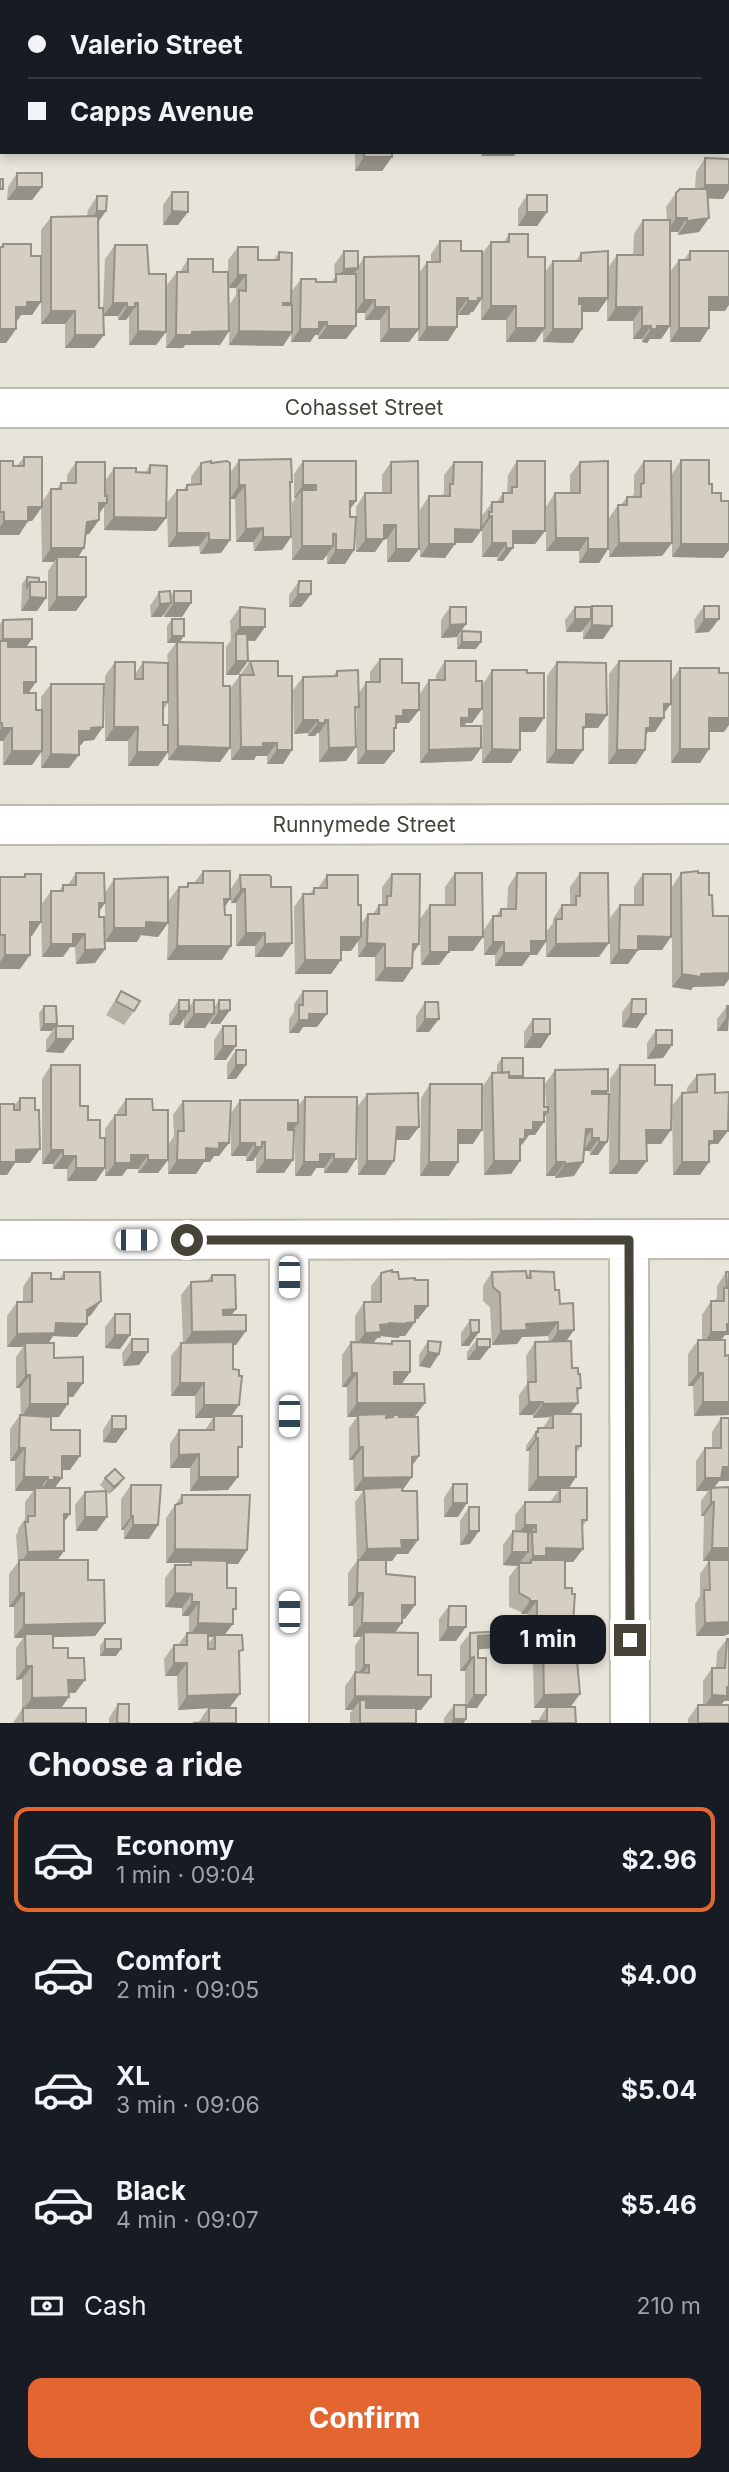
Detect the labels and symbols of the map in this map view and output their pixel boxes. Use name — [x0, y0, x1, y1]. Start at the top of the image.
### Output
street label: Cohasset Street — [285, 395, 443, 420]
street label: Runnymede Street — [272, 812, 456, 837]
route start — [171, 1224, 203, 1256]
car — [116, 1230, 158, 1251]
car — [279, 1256, 300, 1298]
car — [279, 1395, 300, 1437]
car — [279, 1591, 300, 1633]
callout: 1 min — [490, 1616, 606, 1664]
route end — [614, 1624, 646, 1656]

